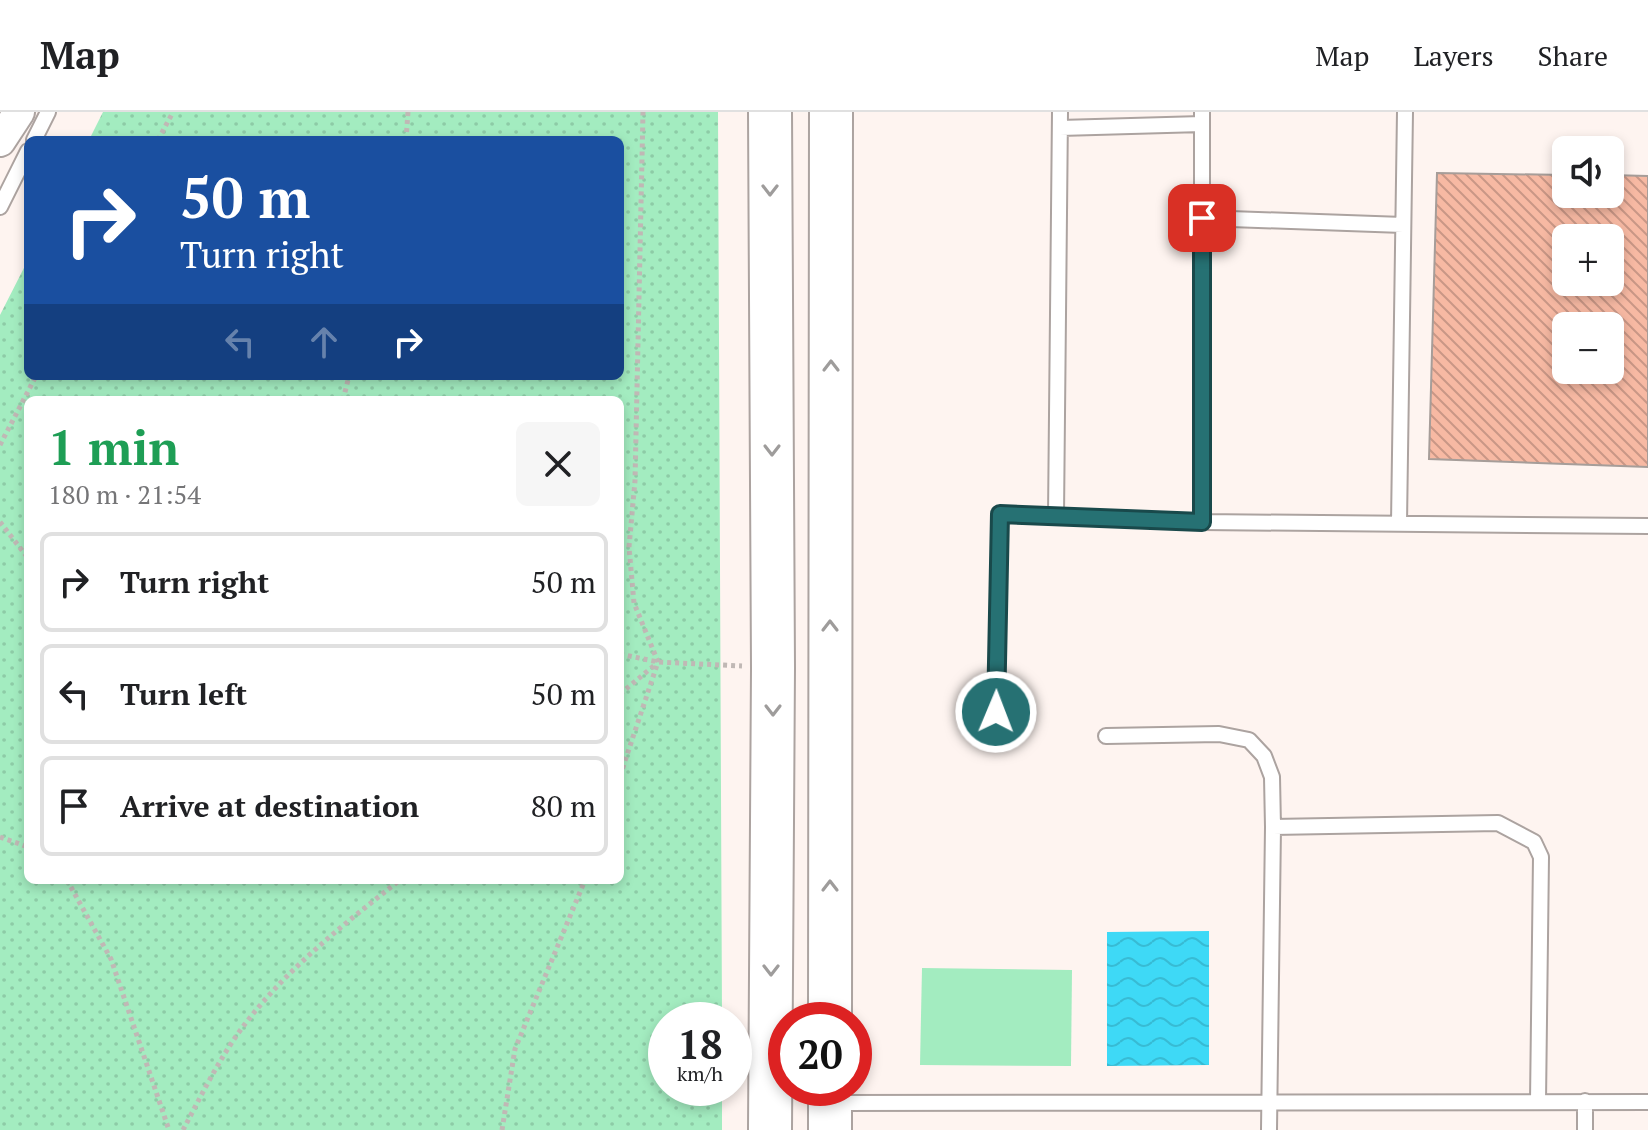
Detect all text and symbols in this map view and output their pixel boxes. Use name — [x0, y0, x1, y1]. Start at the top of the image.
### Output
text: Map — [40, 30, 120, 80]
text: Map — [1315, 37, 1369, 74]
text: Layers — [1413, 37, 1494, 74]
text: Share — [1538, 37, 1608, 74]
map controls — [1552, 136, 1624, 384]
button: sound — [1552, 136, 1624, 208]
text: 50 m — [180, 160, 310, 234]
icon: right — [48, 168, 152, 272]
one-way arrow — [761, 184, 779, 197]
pin — [1168, 184, 1236, 252]
icon: arrive — [1180, 196, 1224, 240]
button: + — [1552, 224, 1624, 296]
text: Turn right — [180, 231, 344, 278]
button: − — [1552, 312, 1624, 384]
icon: left — [218, 320, 262, 364]
icon: ahead — [302, 320, 346, 364]
icon: right — [386, 320, 430, 364]
one-way arrow — [822, 359, 840, 372]
text: 1 min — [48, 415, 179, 479]
button: close — [516, 422, 600, 506]
one-way arrow — [763, 444, 781, 457]
text: 180 m · 21:54 — [48, 477, 201, 511]
icon: right — [52, 560, 96, 604]
text: Turn right — [120, 562, 269, 602]
text: 50 m — [531, 562, 596, 602]
one-way arrow — [822, 619, 839, 632]
position arrow — [954, 670, 1038, 754]
icon: left — [52, 672, 96, 716]
text: Turn left — [120, 674, 247, 714]
text: 50 m — [531, 674, 596, 714]
one-way arrow — [764, 704, 782, 717]
icon: arrive — [52, 784, 96, 828]
text: Arrive at destination — [120, 786, 419, 826]
text: 80 m — [531, 786, 596, 826]
one-way arrow — [821, 879, 839, 892]
one-way arrow — [762, 964, 780, 977]
speed limit sign: 20 — [768, 1002, 872, 1106]
text: 18 — [677, 1017, 723, 1070]
text: km/h — [677, 1060, 723, 1087]

